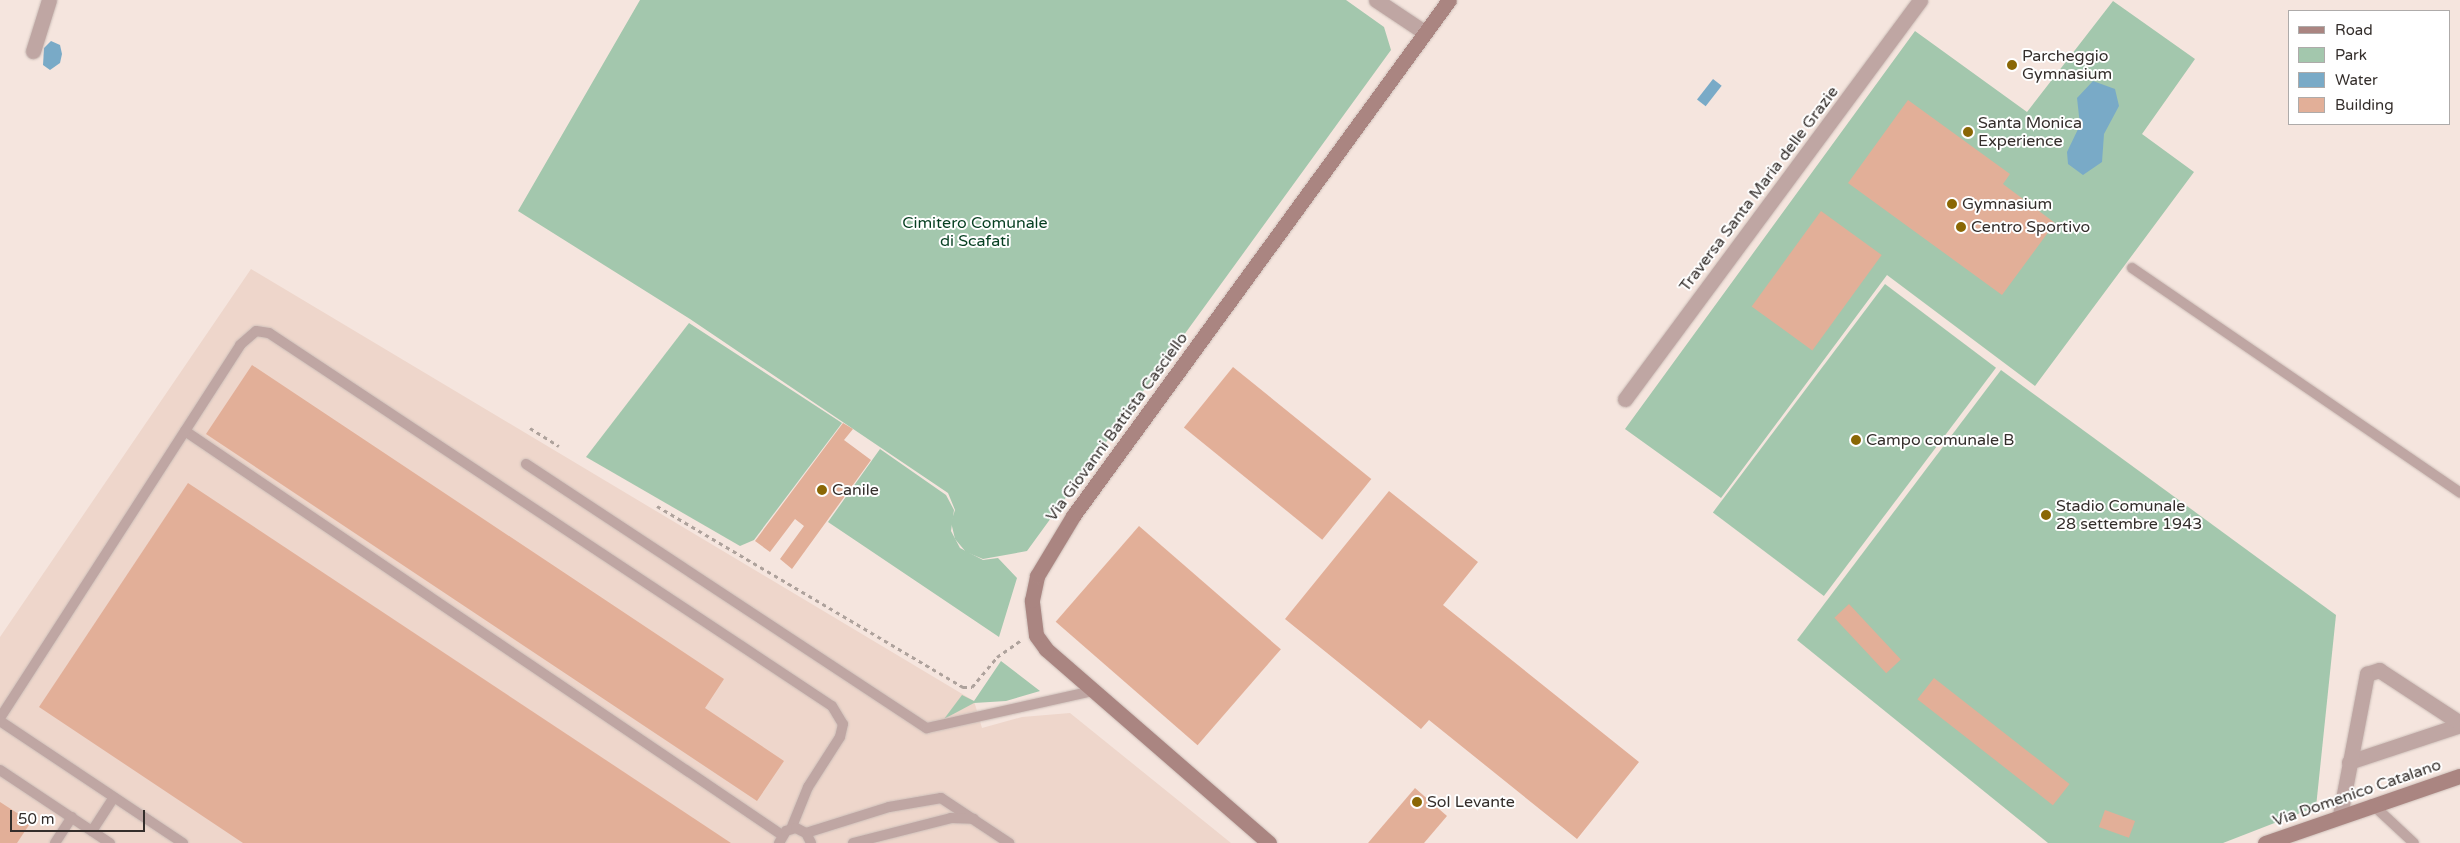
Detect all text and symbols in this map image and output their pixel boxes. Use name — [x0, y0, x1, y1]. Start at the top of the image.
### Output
legend — [2288, 10, 2450, 125]
text: Road — [2335, 21, 2373, 39]
place label: Parcheggio Gymnasium — [2022, 46, 2112, 84]
text: Park — [2335, 46, 2367, 64]
marker: Parcheggio Gymnasium — [2006, 59, 2018, 71]
text: Water — [2335, 71, 2378, 89]
street label: Traversa Santa Maria delle Grazie — [1675, 83, 1843, 295]
text: Building — [2335, 96, 2394, 114]
place label: Santa Monica Experience — [1978, 113, 2082, 151]
marker: Santa Monica Experience — [1962, 126, 1974, 138]
place label: Gymnasium — [1962, 194, 2052, 214]
marker: Gymnasium — [1946, 198, 1958, 210]
park label: Cimitero Comunale di Scafati — [902, 213, 1048, 251]
place label: Centro Sportivo — [1971, 217, 2090, 237]
marker: Centro Sportivo — [1955, 221, 1967, 233]
street label: Via Giovanni Battista Casciello — [1042, 329, 1192, 525]
place label: Campo comunale B — [1866, 430, 2014, 450]
marker: Campo comunale B — [1850, 434, 1862, 446]
place label: Canile — [832, 480, 879, 500]
marker: Canile — [816, 484, 828, 496]
place label: Stadio Comunale 28 settembre 1943 — [2056, 496, 2202, 534]
marker: Stadio Comunale 28 settembre 1943 — [2040, 509, 2052, 521]
street label: Via Domenico Catalano — [2270, 755, 2444, 831]
place label: Sol Levante — [1427, 792, 1515, 812]
marker: Sol Levante — [1411, 796, 1423, 808]
scale bar — [12, 800, 148, 832]
text: 50 m — [18, 810, 55, 828]

